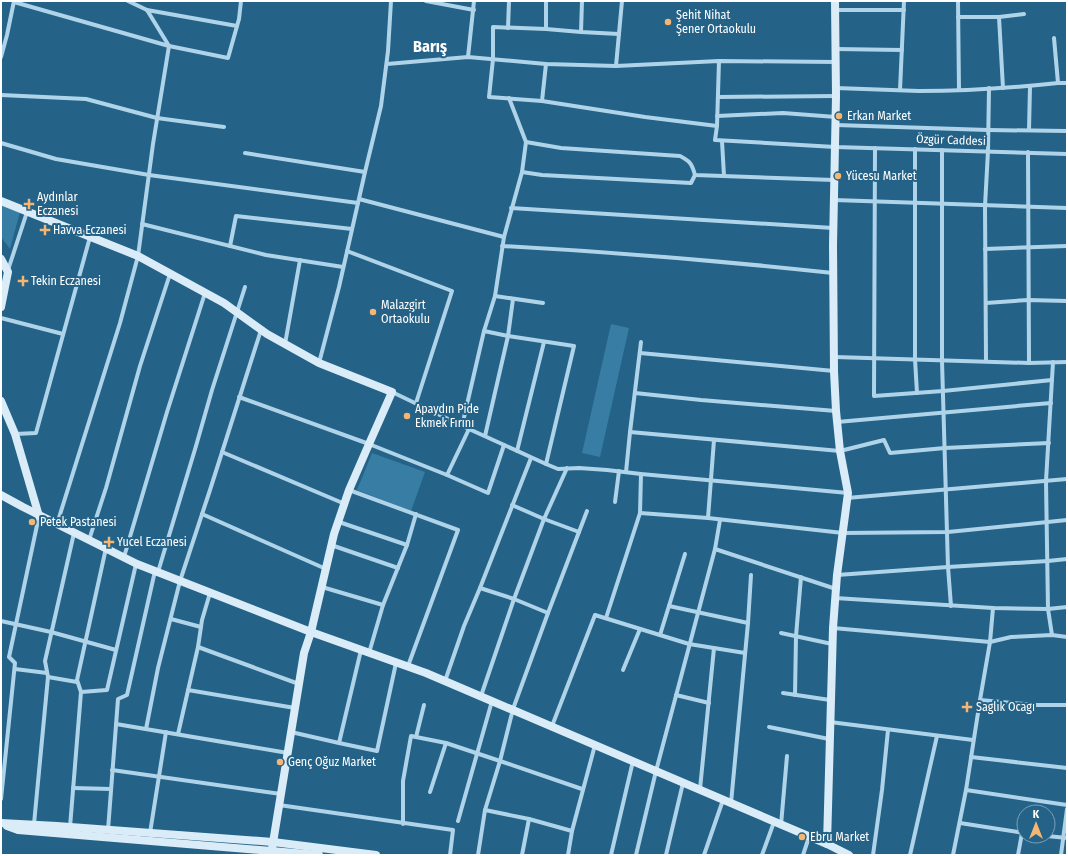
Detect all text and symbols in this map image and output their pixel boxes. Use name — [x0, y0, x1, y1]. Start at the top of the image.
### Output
place label: Şehit Nihat Şener Ortaokulu — [676, 8, 756, 36]
marker: Şehit Nihat Şener Ortaokulu — [663, 17, 673, 27]
district label: Barış — [413, 37, 447, 57]
place label: Erkan Market — [847, 109, 911, 123]
marker: Erkan Market — [834, 111, 844, 121]
street label: Özgür Caddesi — [916, 130, 986, 148]
place label: Yücesu Market — [846, 169, 917, 183]
marker: Yücesu Market — [833, 171, 843, 181]
place label: Aydınlar Eczanesi — [37, 190, 78, 218]
marker: Aydınlar Eczanesi — [24, 199, 34, 209]
place label: Havva Eczanesi — [53, 223, 127, 237]
marker: Havva Eczanesi — [40, 225, 50, 235]
place label: Tekin Eczanesi — [31, 274, 101, 288]
marker: Tekin Eczanesi — [18, 276, 28, 286]
place label: Malazgirt Ortaokulu — [381, 298, 430, 326]
marker: Malazgirt Ortaokulu — [368, 307, 378, 317]
place label: Apaydın Pide Ekmek Fırını — [415, 402, 479, 430]
marker: Apaydın Pide Ekmek Fırını — [402, 411, 412, 421]
place label: Petek Pastanesi — [40, 515, 117, 529]
marker: Petek Pastanesi — [27, 517, 37, 527]
place label: Yucel Eczanesi — [117, 535, 187, 549]
marker: Yucel Eczanesi — [104, 537, 114, 547]
place label: Saglık Ocagı — [976, 700, 1035, 714]
marker: Saglık Ocagı — [961, 701, 973, 713]
place label: Genç Oğuz Market — [288, 755, 376, 769]
marker: Genç Oğuz Market — [275, 757, 285, 767]
north arrow — [1016, 804, 1056, 844]
text: K — [1033, 808, 1040, 821]
place label: Ebru Market — [810, 830, 869, 844]
marker: Ebru Market — [797, 832, 807, 842]

